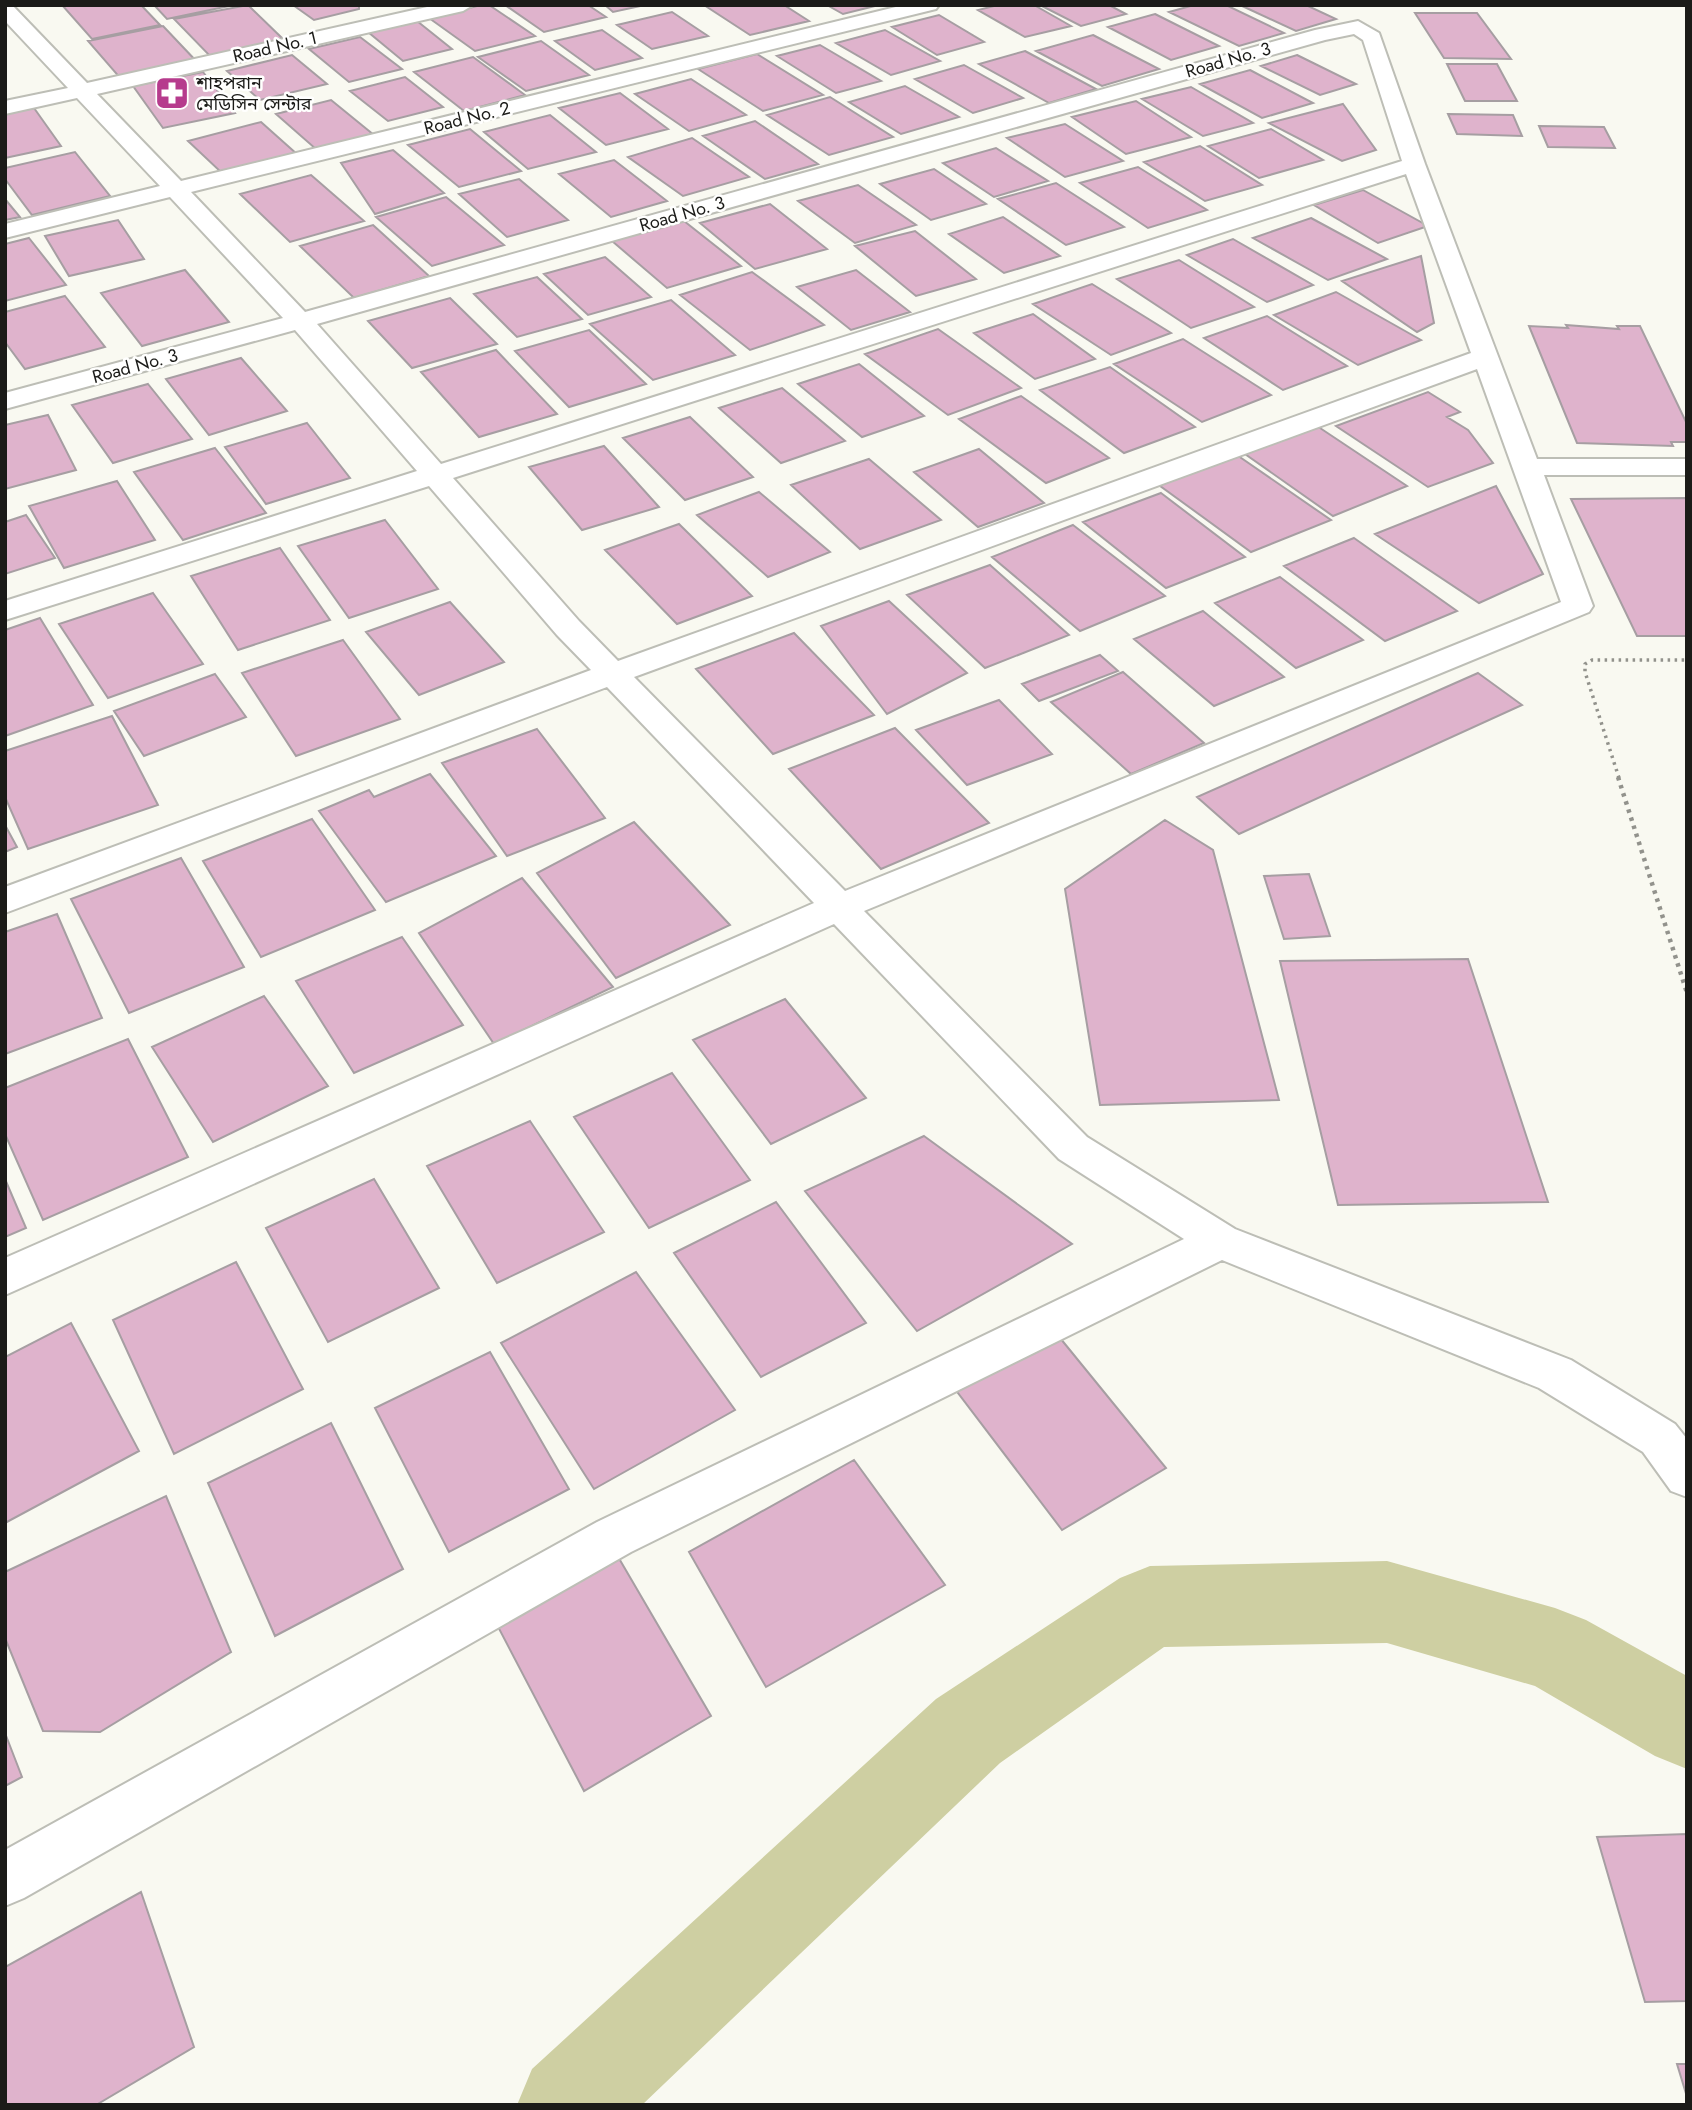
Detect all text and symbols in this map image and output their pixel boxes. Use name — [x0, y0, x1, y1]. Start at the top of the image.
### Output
street label: Road No. 1 — [230, 25, 320, 69]
street label: Road No. 3 — [1182, 35, 1274, 85]
place label: শাহপরান মেডিসিন সেন্টার — [195, 70, 312, 117]
pharmacy icon: শাহপরান মেডিসিন সেন্টার — [153, 74, 191, 112]
street label: Road No. 2 — [421, 95, 513, 141]
street label: Road No. 3 — [636, 189, 728, 239]
street label: Road No. 3 — [89, 342, 181, 390]

